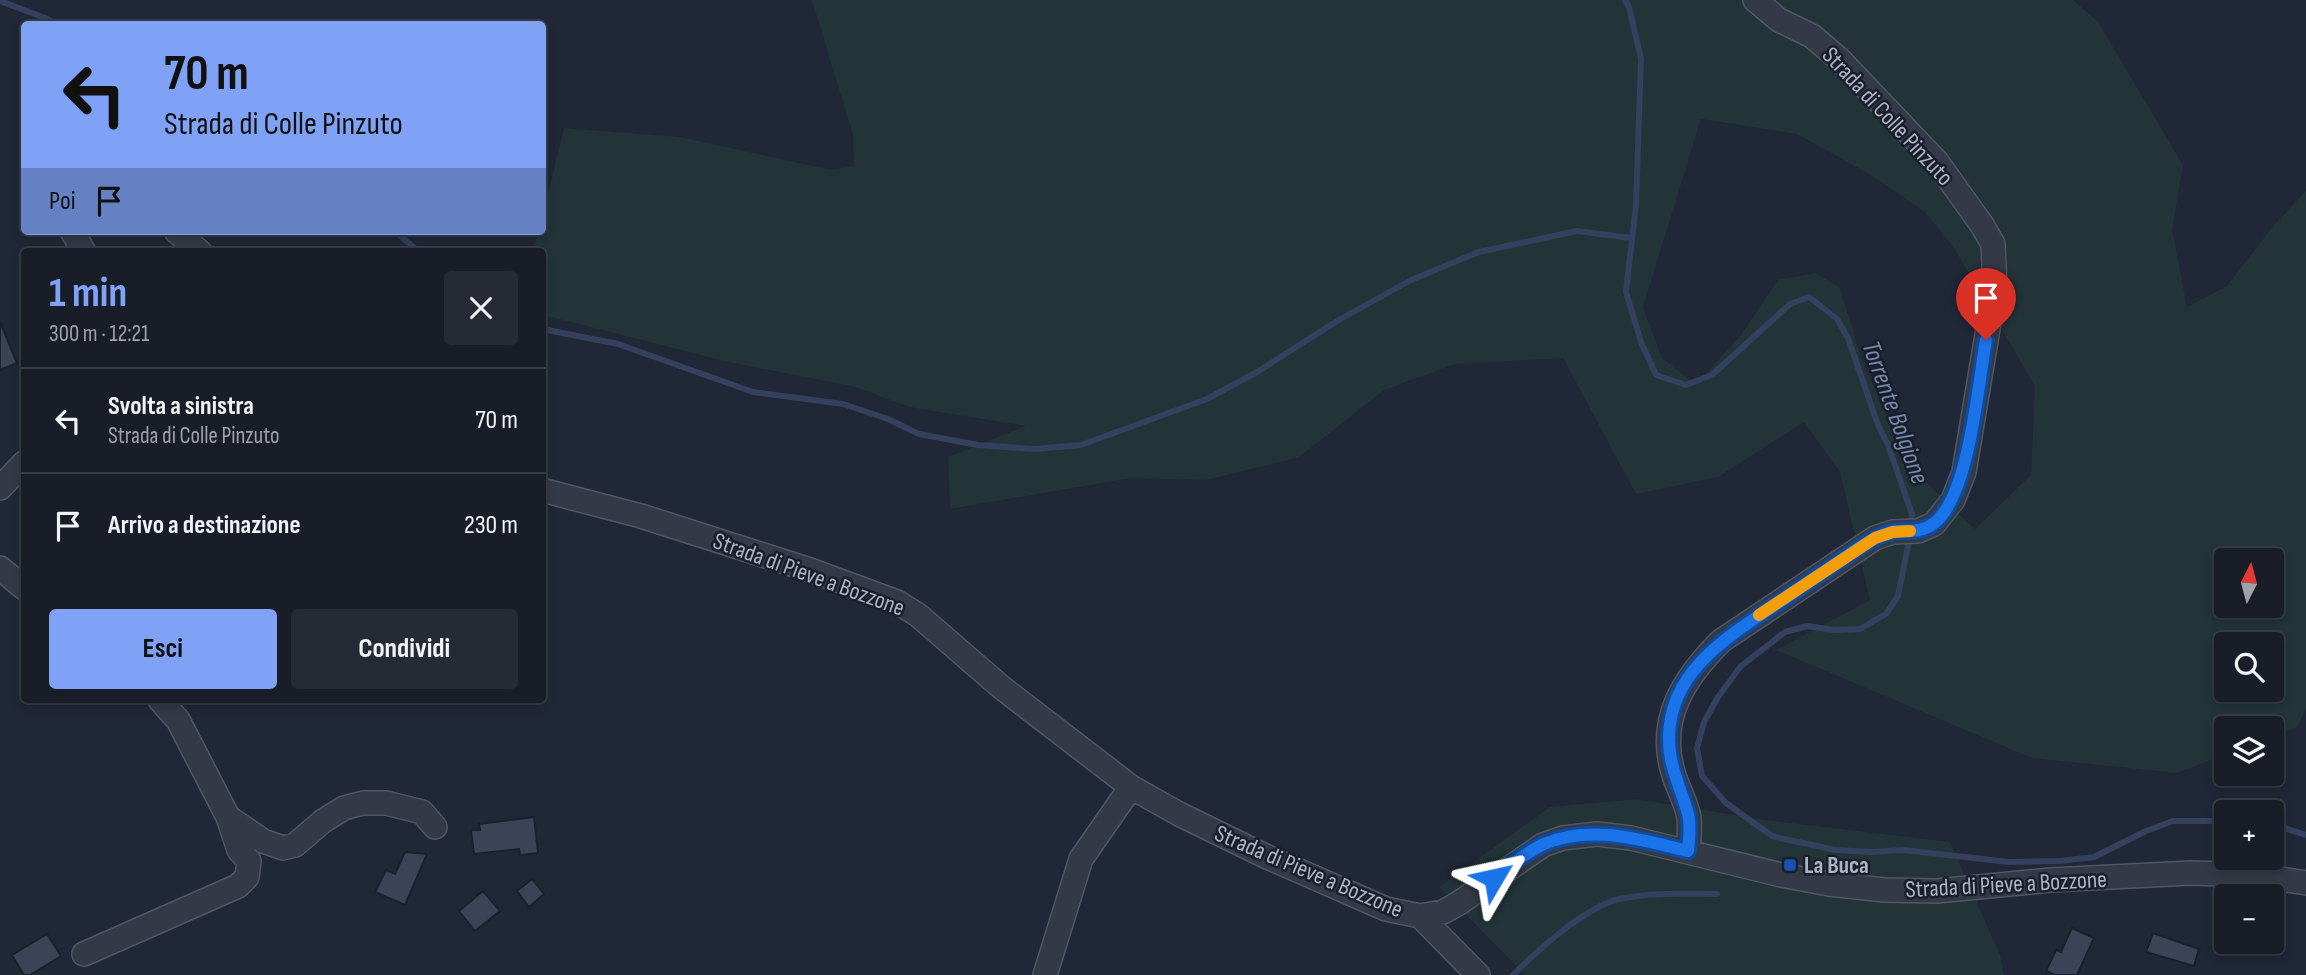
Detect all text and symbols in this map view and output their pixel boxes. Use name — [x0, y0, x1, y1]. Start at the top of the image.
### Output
street label: Strada di Colle Pinzuto — [1816, 41, 1959, 192]
text: 70 m — [164, 45, 249, 104]
icon: left — [49, 49, 140, 140]
text: Strada di Colle Pinzuto — [164, 105, 403, 144]
icon: arrive — [90, 182, 128, 220]
text: Poi — [49, 186, 76, 217]
text: 1 min — [49, 268, 127, 319]
pin — [1956, 268, 2016, 340]
button: close — [444, 271, 518, 345]
icon: arrive — [1967, 279, 2005, 317]
text: 300 m · 12:21 — [49, 320, 149, 348]
water label: Torrente Bolgione — [1854, 337, 1935, 488]
text: Svolta a sinistra — [108, 391, 254, 422]
icon: left — [49, 402, 87, 440]
text: 70 m — [475, 405, 518, 436]
text: Strada di Colle Pinzuto — [108, 422, 280, 450]
icon: arrive — [49, 507, 87, 545]
text: Arrivo a destinazione — [108, 510, 301, 541]
text: 230 m — [464, 510, 518, 541]
street label: Strada di Pieve a Bozzone — [709, 526, 909, 623]
north arrow — [2214, 548, 2284, 618]
map controls — [2214, 548, 2284, 954]
button: Esci — [49, 609, 277, 689]
button: Condividi — [291, 609, 518, 689]
button: search — [2214, 632, 2284, 702]
button: layers — [2214, 716, 2284, 786]
button: + — [2214, 800, 2284, 870]
street label: Strada di Pieve a Bozzone — [1210, 819, 1407, 924]
position arrow — [1457, 841, 1531, 915]
place label: La Buca — [1804, 851, 1869, 880]
marker: La Buca — [1782, 857, 1798, 873]
street label: Strada di Pieve a Bozzone — [1905, 865, 2107, 904]
button: − — [2214, 884, 2284, 954]

